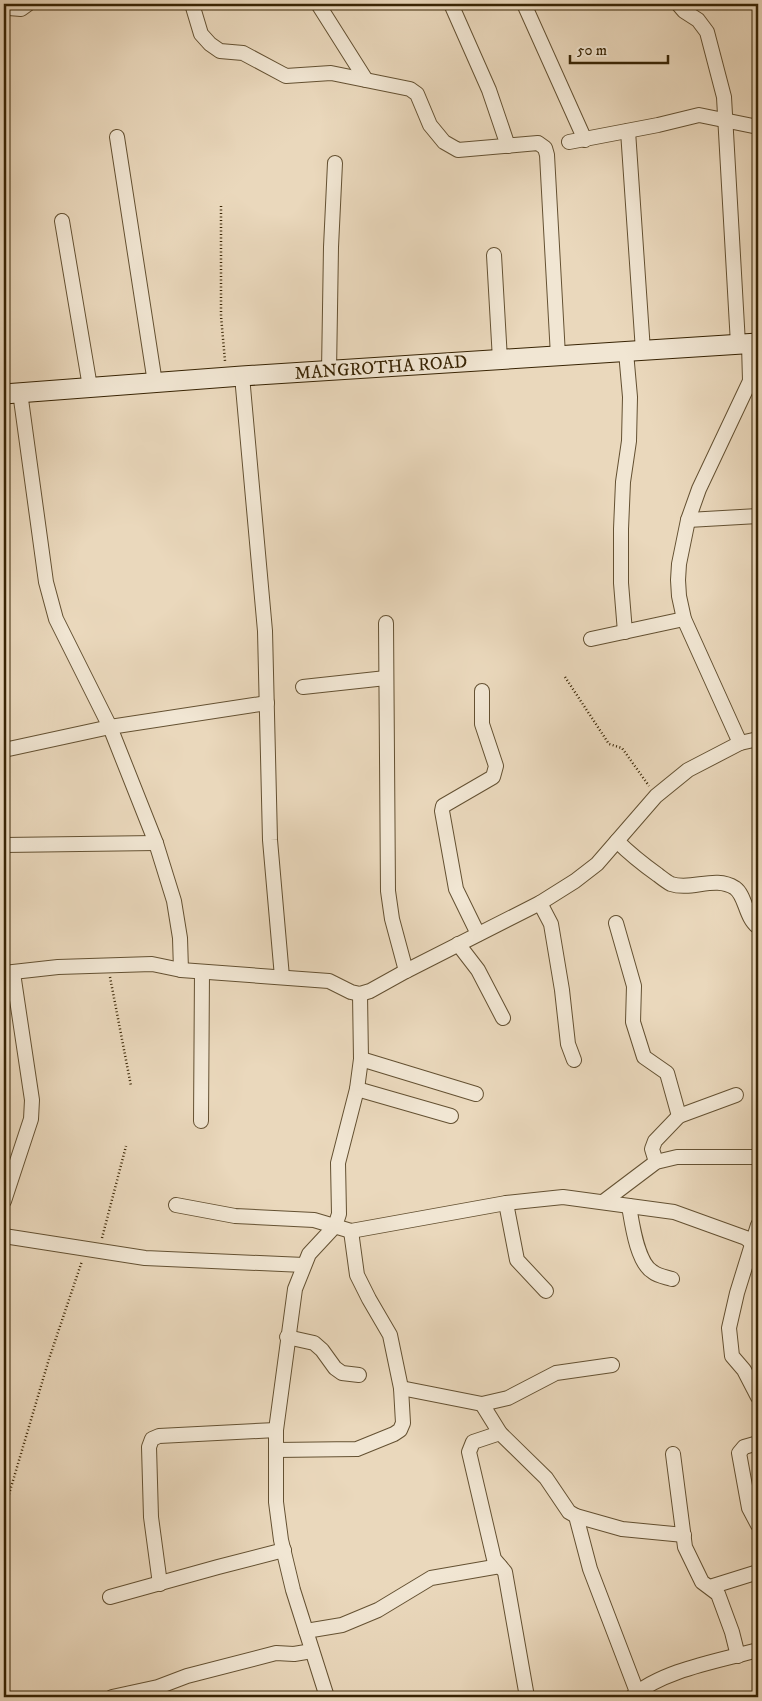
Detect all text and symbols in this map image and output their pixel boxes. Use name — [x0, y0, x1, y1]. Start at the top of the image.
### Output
scale bar — [570, 32, 667, 64]
text: 50 m — [577, 41, 607, 60]
street label: MANGROTHA ROAD — [294, 351, 468, 385]

